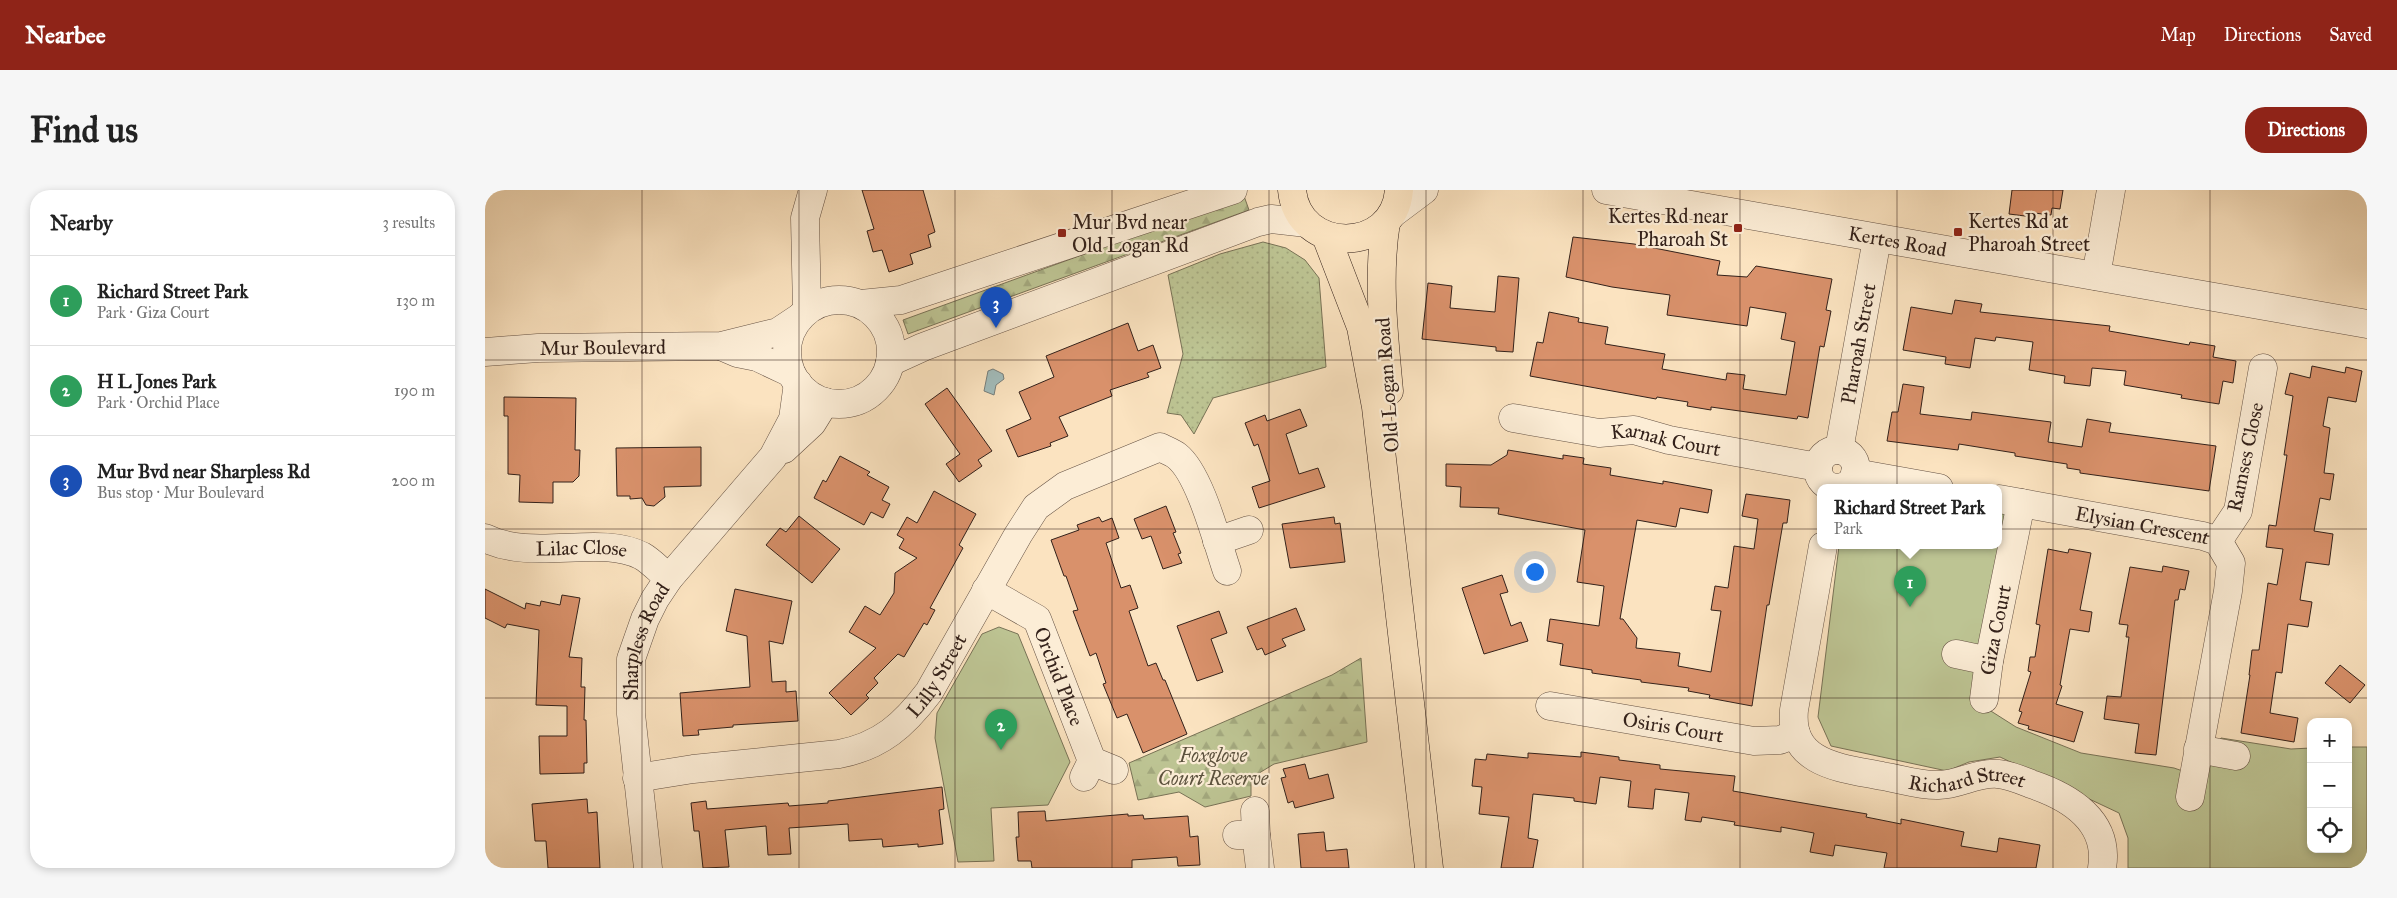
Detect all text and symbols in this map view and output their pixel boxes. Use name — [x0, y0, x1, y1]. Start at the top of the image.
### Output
text: Nearbee — [25, 20, 106, 50]
text: Map — [2160, 24, 2196, 46]
text: Directions — [2224, 24, 2301, 46]
text: Saved — [2329, 24, 2372, 46]
button: Directions — [2245, 107, 2367, 153]
text: Find us — [30, 109, 138, 152]
place label: Kertes Rd near Pharoah St — [1608, 204, 1729, 251]
place label: Kertes Rd at Pharoah Street — [1968, 209, 2090, 256]
text: Nearby — [50, 210, 113, 236]
place label: Mur Bvd near Old Logan Rd — [1072, 210, 1189, 258]
text: 3 results — [382, 213, 435, 232]
street label: Kertes Road — [1846, 221, 1949, 262]
marker: Kertes Rd near Pharoah St — [1732, 222, 1744, 234]
marker: Kertes Rd at Pharoah Street — [1952, 226, 1964, 238]
marker: Mur Bvd near Old Logan Rd — [1056, 227, 1068, 239]
text: Richard Street Park — [97, 280, 248, 303]
street label: Pharoah Street — [1835, 281, 1881, 406]
pin: 3 — [980, 287, 1012, 328]
text: 1 — [63, 291, 69, 310]
text: 130 m — [396, 291, 435, 310]
text: Park · Giza Court — [97, 303, 209, 322]
street label: Old Logan Road — [1370, 317, 1405, 453]
street label: Mur Boulevard — [540, 335, 666, 360]
text: H L Jones Park — [97, 370, 216, 393]
text: 2 — [62, 381, 70, 400]
text: 190 m — [394, 381, 435, 400]
text: Park · Orchid Place — [97, 393, 220, 412]
street label: Ramses Close — [2222, 400, 2268, 514]
street label: Karnak Court — [1610, 418, 1723, 461]
text: Mur Bvd near Sharpless Rd — [97, 460, 310, 483]
text: 3 — [63, 471, 69, 490]
text: 200 m — [392, 471, 435, 490]
text: Bus stop · Mur Boulevard — [97, 483, 264, 502]
popup — [1817, 484, 2002, 549]
text: Richard Street Park — [1834, 496, 1985, 519]
street label: Elysian Crescent — [2073, 501, 2213, 550]
text: Park — [1834, 519, 1863, 538]
street label: Lilac Close — [536, 535, 630, 562]
your location — [1522, 559, 1548, 585]
pin: 1 — [1894, 566, 1926, 607]
street label: Sharpless Road — [618, 578, 675, 701]
street label: Giza Court — [1975, 583, 2016, 676]
street label: Orchid Place — [1029, 623, 1089, 729]
street label: Lilly Street — [902, 629, 972, 722]
street label: Osiris Court — [1621, 707, 1725, 748]
pin: 2 — [985, 709, 1017, 750]
map controls — [2307, 718, 2352, 853]
button: + — [2307, 718, 2352, 763]
park label: Foxglove Court Reserve — [1158, 743, 1269, 790]
street label: Richard Street — [1906, 762, 2030, 797]
button: − — [2307, 763, 2352, 808]
button: locate — [2307, 808, 2352, 853]

